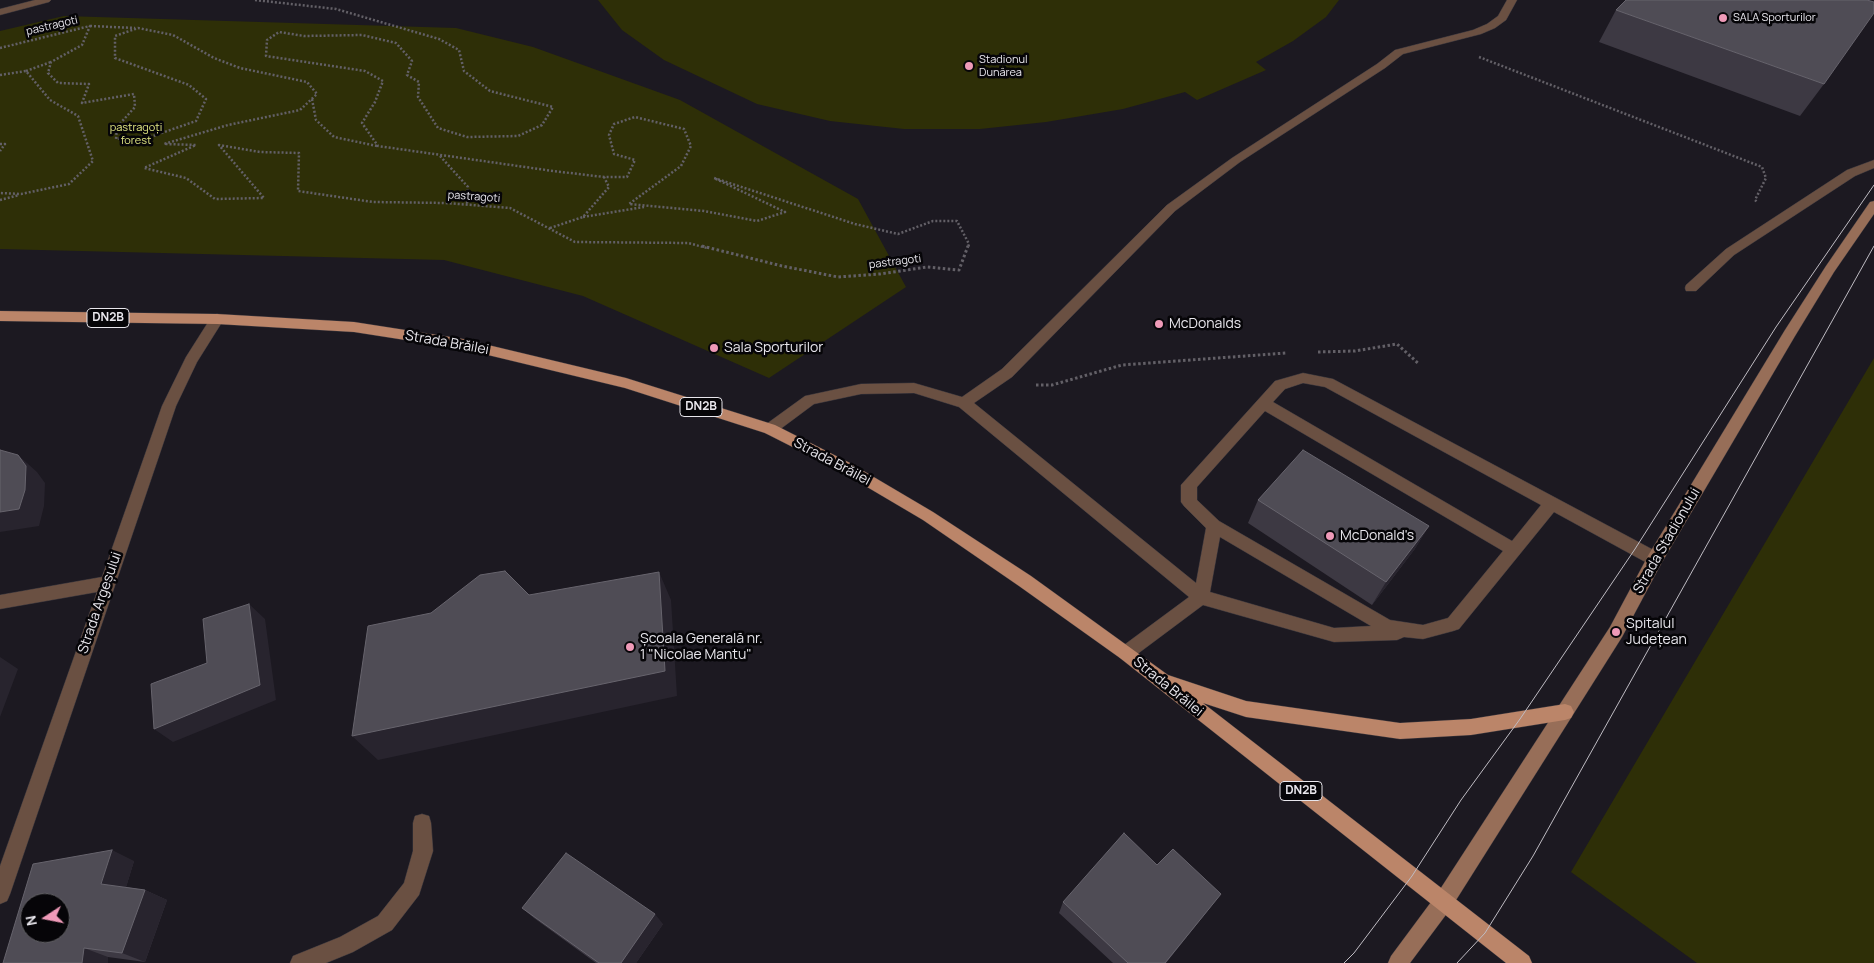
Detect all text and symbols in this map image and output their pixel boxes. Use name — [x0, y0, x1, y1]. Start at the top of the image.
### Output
place label: SALA Sporturilor — [1733, 11, 1816, 25]
marker: SALA Sporturilor — [1717, 12, 1729, 24]
street label: pastragoti — [25, 14, 79, 38]
place label: Stadionul Dunărea — [979, 53, 1028, 79]
marker: Stadionul Dunărea — [963, 60, 975, 72]
park label: pastragoți forest — [110, 121, 162, 147]
street label: pastragoti — [447, 189, 501, 205]
street label: pastragoti — [868, 252, 922, 272]
road number: DN2B — [87, 308, 129, 328]
place label: McDonalds — [1169, 316, 1241, 332]
marker: McDonalds — [1153, 318, 1165, 330]
street label: Strada Brăilei — [404, 327, 490, 359]
place label: Sala Sporturilor — [724, 340, 823, 356]
marker: Sala Sporturilor — [708, 342, 720, 354]
road number: DN2B — [680, 398, 722, 417]
street label: Strada Brăilei — [791, 435, 873, 489]
street label: Strada Stadionului — [1630, 485, 1704, 597]
place label: McDonald's — [1340, 528, 1414, 544]
marker: McDonald's — [1324, 530, 1336, 542]
street label: Strada Argeșului — [75, 550, 125, 656]
place label: Spitalul Județean — [1626, 616, 1687, 648]
marker: Spitalul Județean — [1610, 626, 1622, 638]
place label: Școala Generală nr. 1 "Nicolae Mantu" — [640, 631, 763, 664]
marker: Școala Generală nr. 1 "Nicolae Mantu" — [624, 641, 636, 653]
street label: Strada Brăilei — [1130, 654, 1206, 720]
road number: DN2B — [1280, 781, 1322, 800]
north arrow — [20, 893, 70, 943]
text: N — [20, 914, 41, 928]

